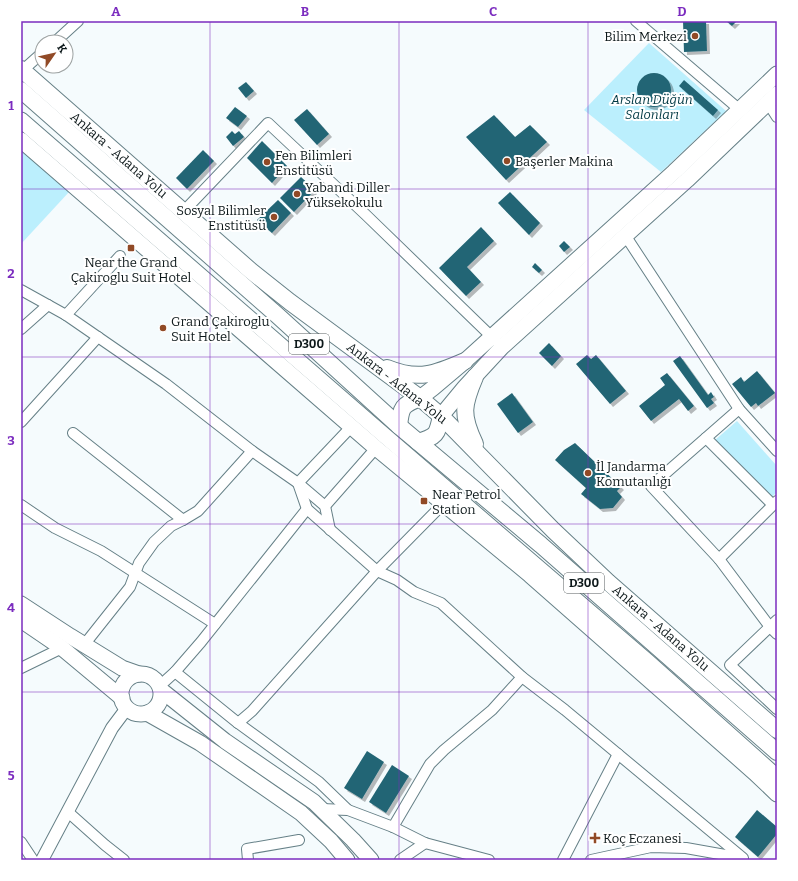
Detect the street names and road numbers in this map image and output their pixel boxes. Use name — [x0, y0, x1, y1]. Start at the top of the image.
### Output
street label: Ankara - Adana Yolu — [68, 109, 170, 201]
road number: D300 — [289, 334, 329, 354]
street label: Ankara - Adana Yolu — [344, 339, 450, 427]
road number: D300 — [564, 573, 604, 593]
street label: Ankara - Adana Yolu — [610, 582, 712, 674]

